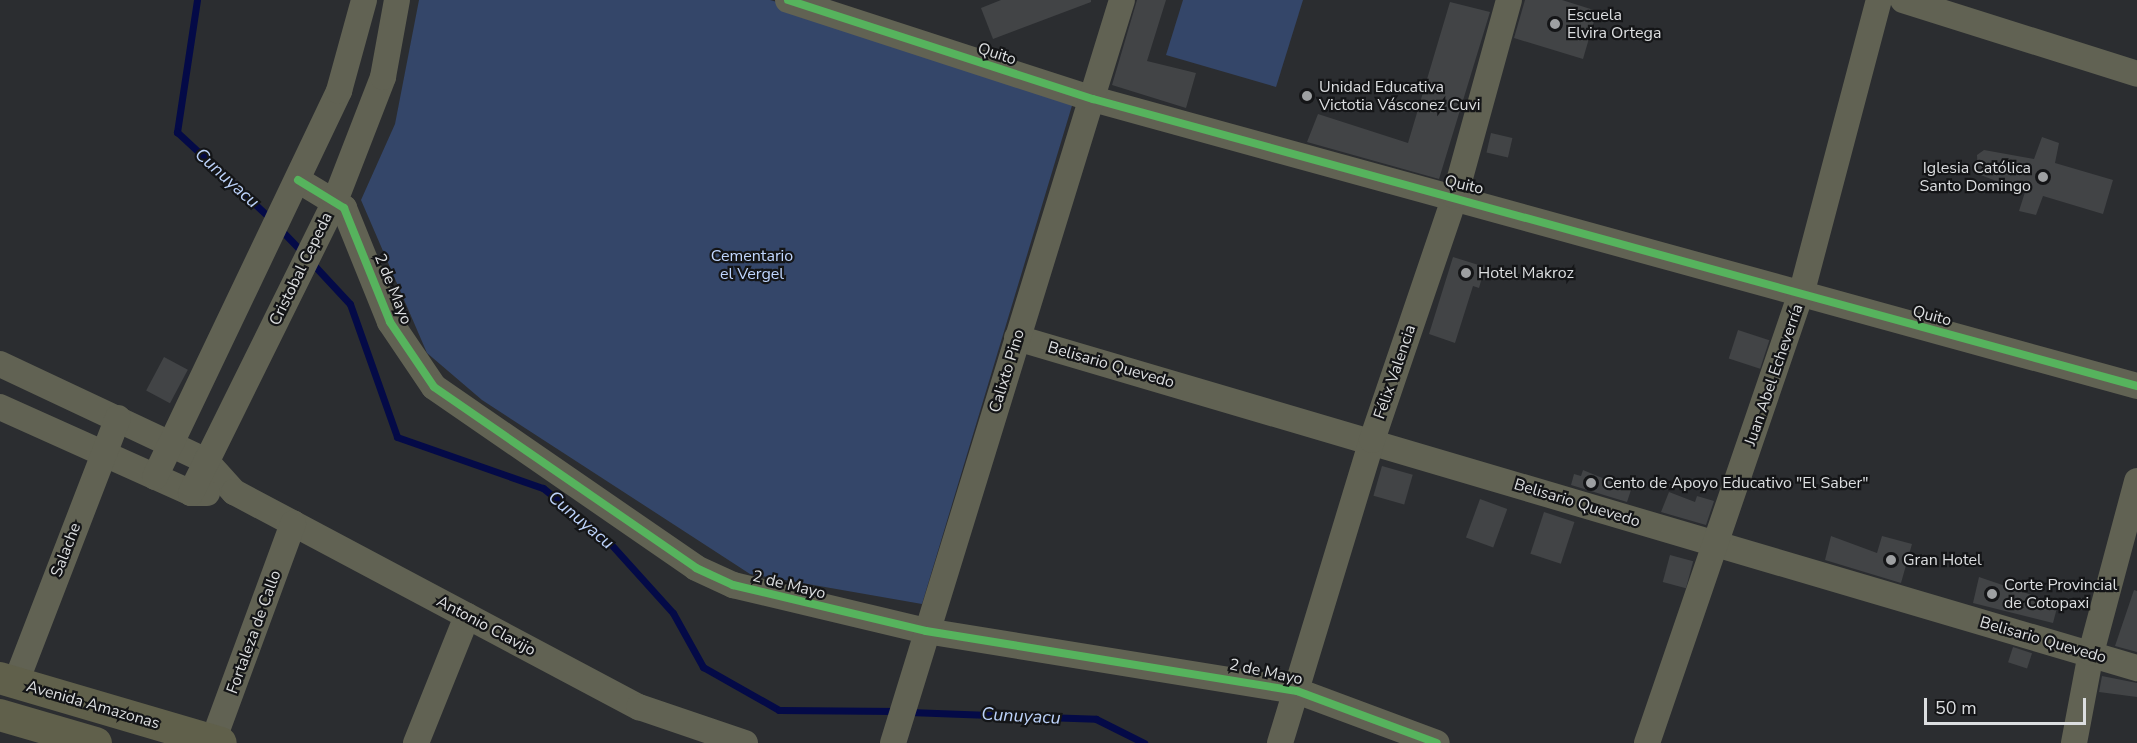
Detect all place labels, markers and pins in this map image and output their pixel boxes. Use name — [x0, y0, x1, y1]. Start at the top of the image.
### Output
place label: Escuela Elvira Ortega — [1567, 5, 1661, 43]
marker: Escuela Elvira Ortega — [1548, 17, 1562, 31]
place label: Unidad Educativa Victotia Vásconez Cuvi — [1319, 77, 1480, 115]
marker: Unidad Educativa Victotia Vásconez Cuvi — [1300, 89, 1314, 103]
place label: Iglesia Católica Santo Domingo — [1920, 158, 2031, 196]
marker: Iglesia Católica Santo Domingo — [2036, 170, 2050, 184]
place label: Hotel Makroz — [1478, 263, 1574, 283]
marker: Hotel Makroz — [1459, 266, 1473, 280]
place label: Cento de Apoyo Educativo "El Saber" — [1603, 473, 1869, 493]
marker: Cento de Apoyo Educativo "El Saber" — [1584, 476, 1598, 490]
place label: Gran Hotel — [1903, 550, 1982, 570]
marker: Gran Hotel — [1884, 553, 1898, 567]
place label: Corte Provincial de Cotopaxi — [2004, 575, 2117, 613]
marker: Corte Provincial de Cotopaxi — [1985, 587, 1999, 601]

